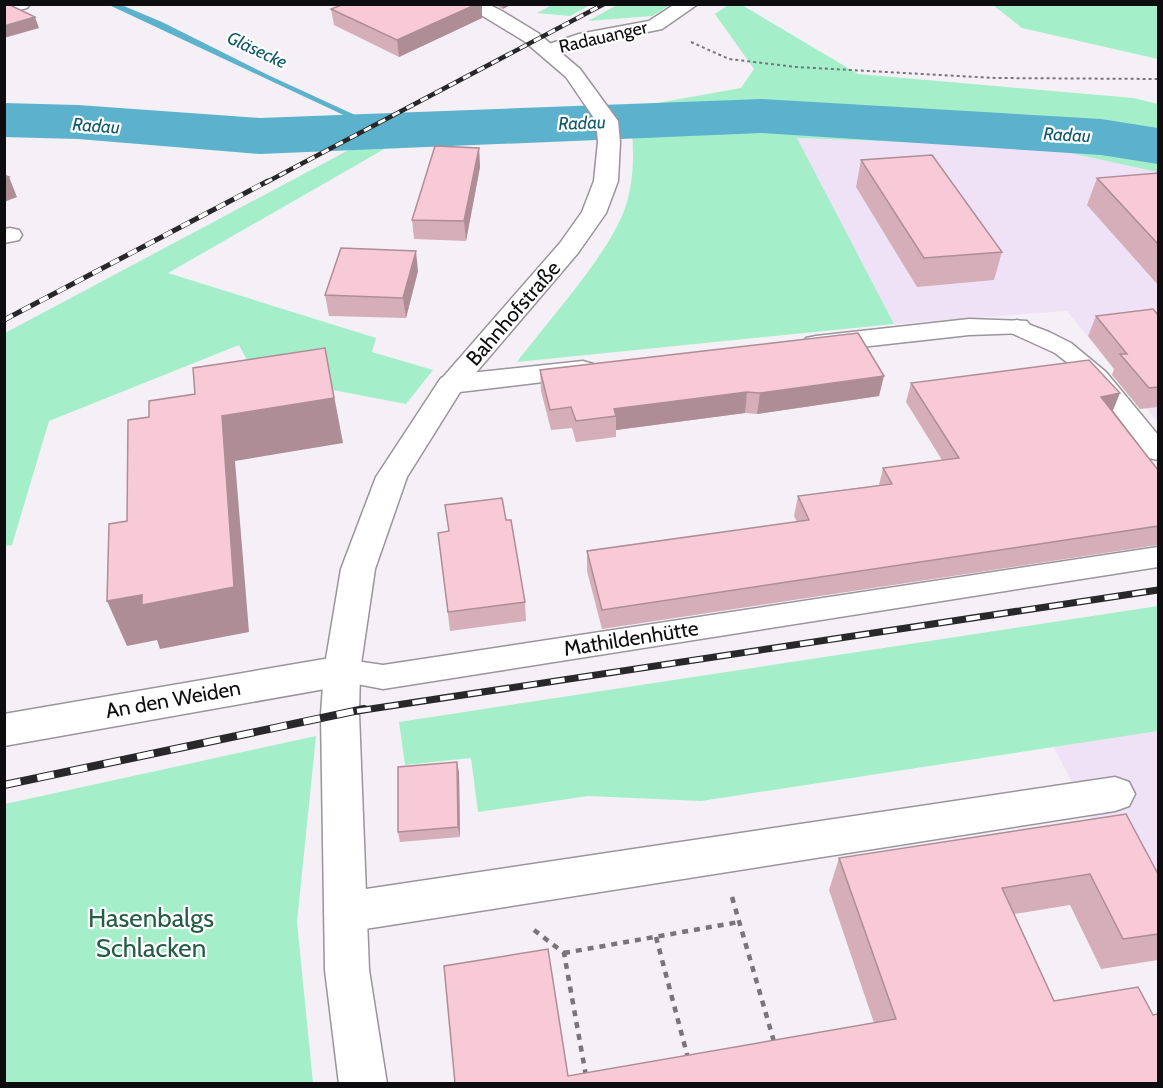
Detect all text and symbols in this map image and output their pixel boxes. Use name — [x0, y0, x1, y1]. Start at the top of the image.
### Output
street label: Radauanger — [557, 16, 650, 58]
water label: Gläsecke — [224, 27, 290, 73]
water label: Radau — [558, 111, 606, 135]
water label: Radau — [72, 113, 121, 139]
water label: Radau — [1043, 123, 1091, 147]
street label: Bahnhofstraße — [461, 255, 565, 370]
street label: Mathildenhütte — [562, 615, 700, 661]
street label: An den Weiden — [104, 675, 242, 723]
park label: Hasenbalgs Schlacken — [88, 902, 214, 964]

